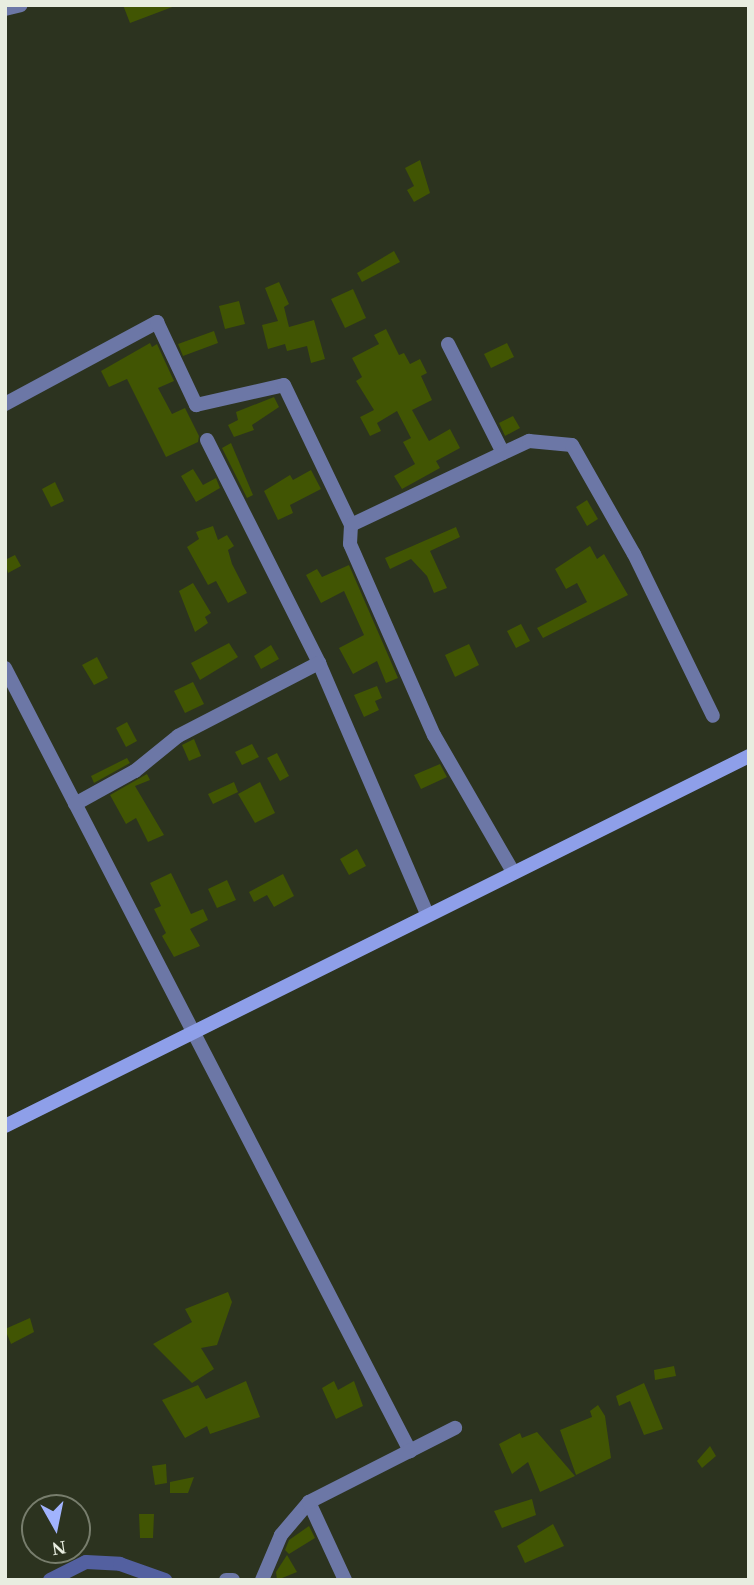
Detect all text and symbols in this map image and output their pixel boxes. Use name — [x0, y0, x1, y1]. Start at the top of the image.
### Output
north arrow — [21, 1494, 91, 1564]
text: N — [51, 1537, 67, 1560]

